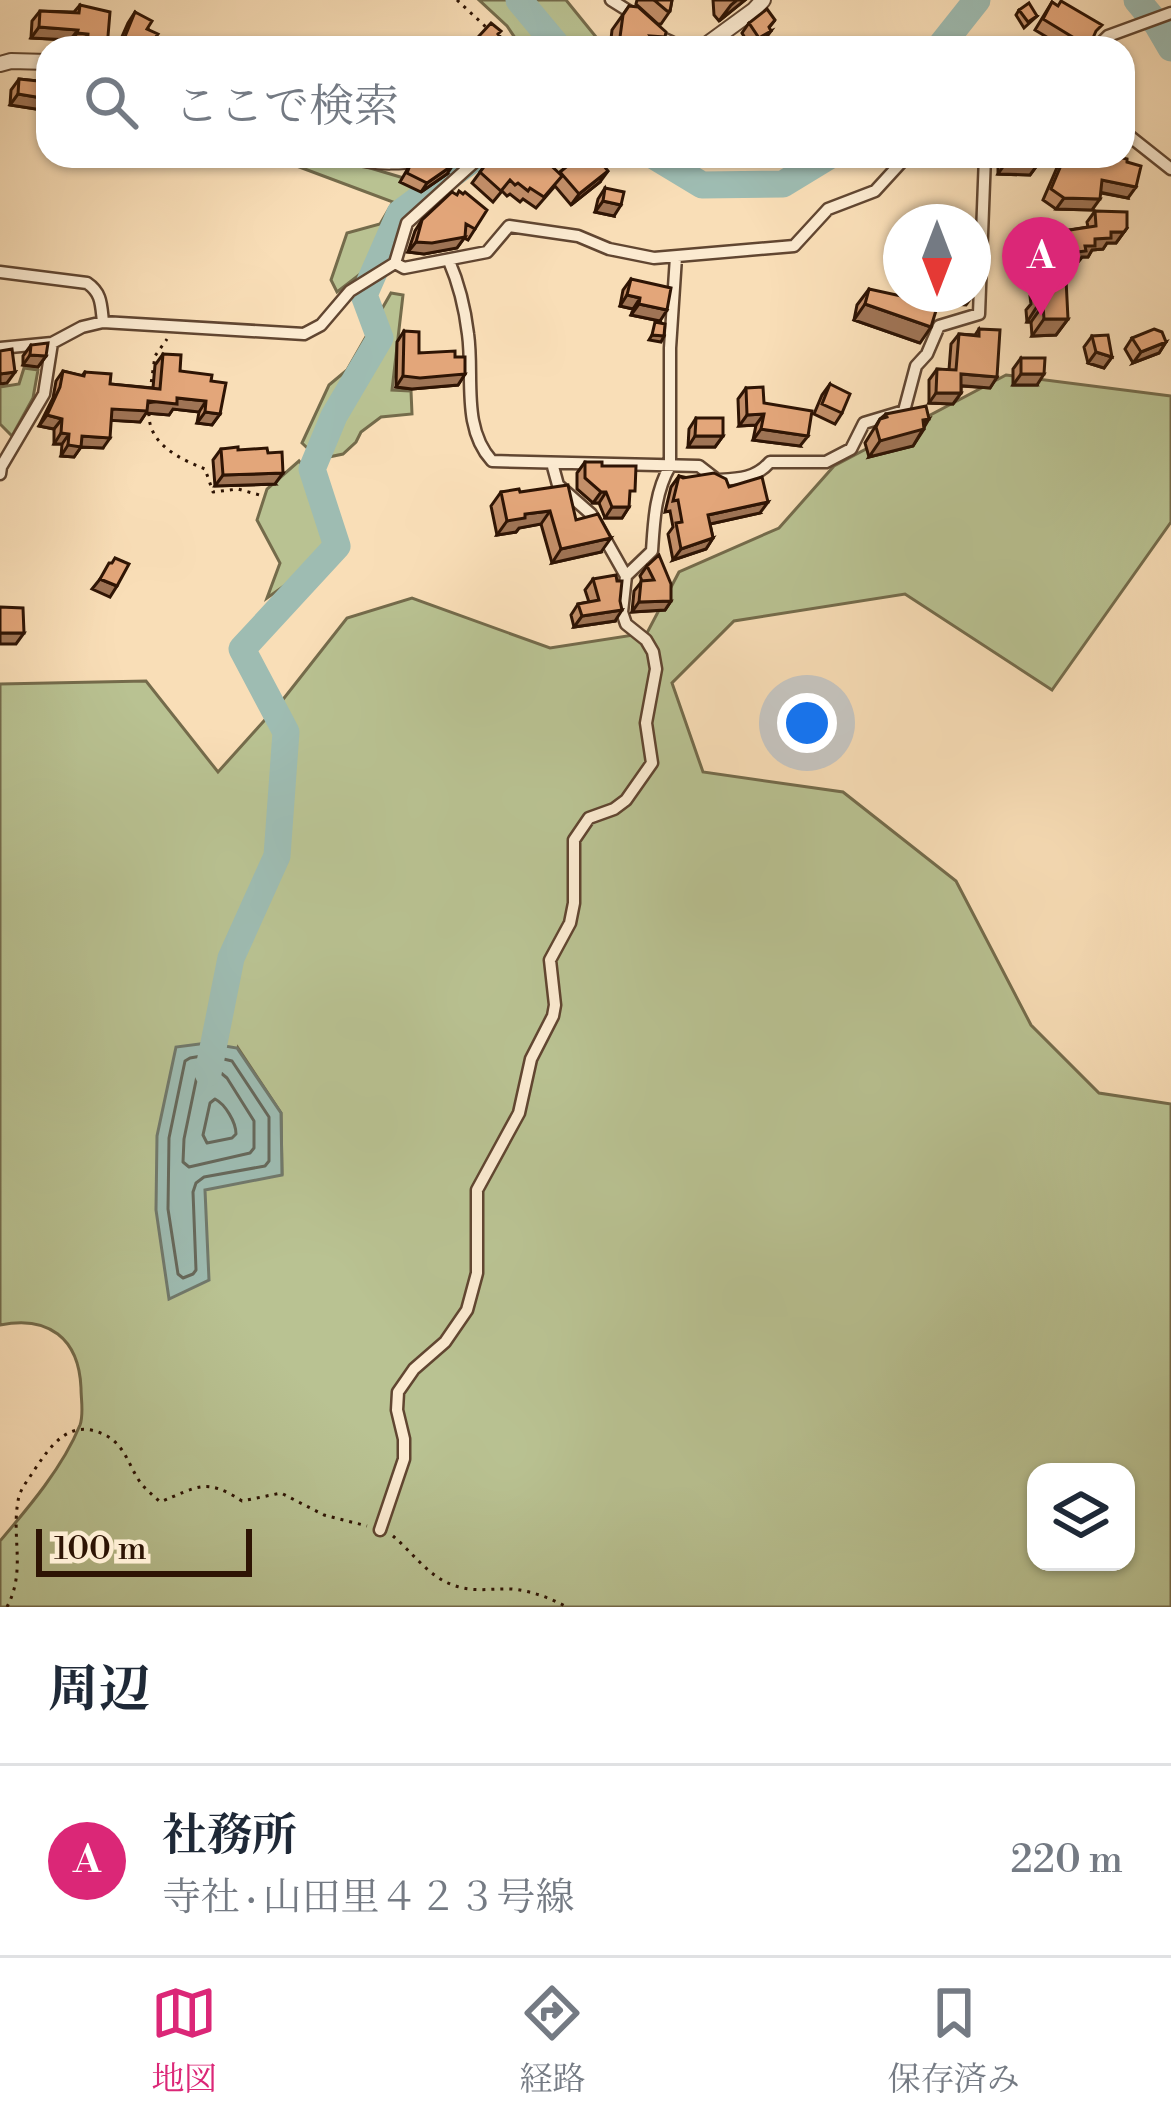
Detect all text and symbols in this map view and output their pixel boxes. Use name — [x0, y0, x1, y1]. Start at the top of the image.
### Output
search box — [36, 36, 1135, 168]
icon: search — [78, 69, 144, 135]
text: ここで検索 — [174, 79, 399, 136]
north arrow — [883, 204, 991, 312]
pin: A — [1002, 217, 1080, 316]
your location — [777, 693, 837, 753]
map controls — [1027, 1463, 1135, 1571]
button: layers — [1027, 1463, 1135, 1571]
scale bar — [36, 1523, 252, 1576]
text: 100 m — [54, 1529, 147, 1570]
text: 周辺 — [48, 1659, 150, 1723]
text: 社務所 — [162, 1808, 297, 1865]
text: A — [73, 1836, 101, 1885]
text: 220 m — [1010, 1836, 1123, 1885]
text: 寺社 · 山田里４２３号線 — [162, 1874, 575, 1923]
tab: 地図 — [151, 1980, 217, 2101]
tab: 経路 — [519, 1980, 585, 2101]
tab: 保存済み — [888, 1980, 1020, 2101]

